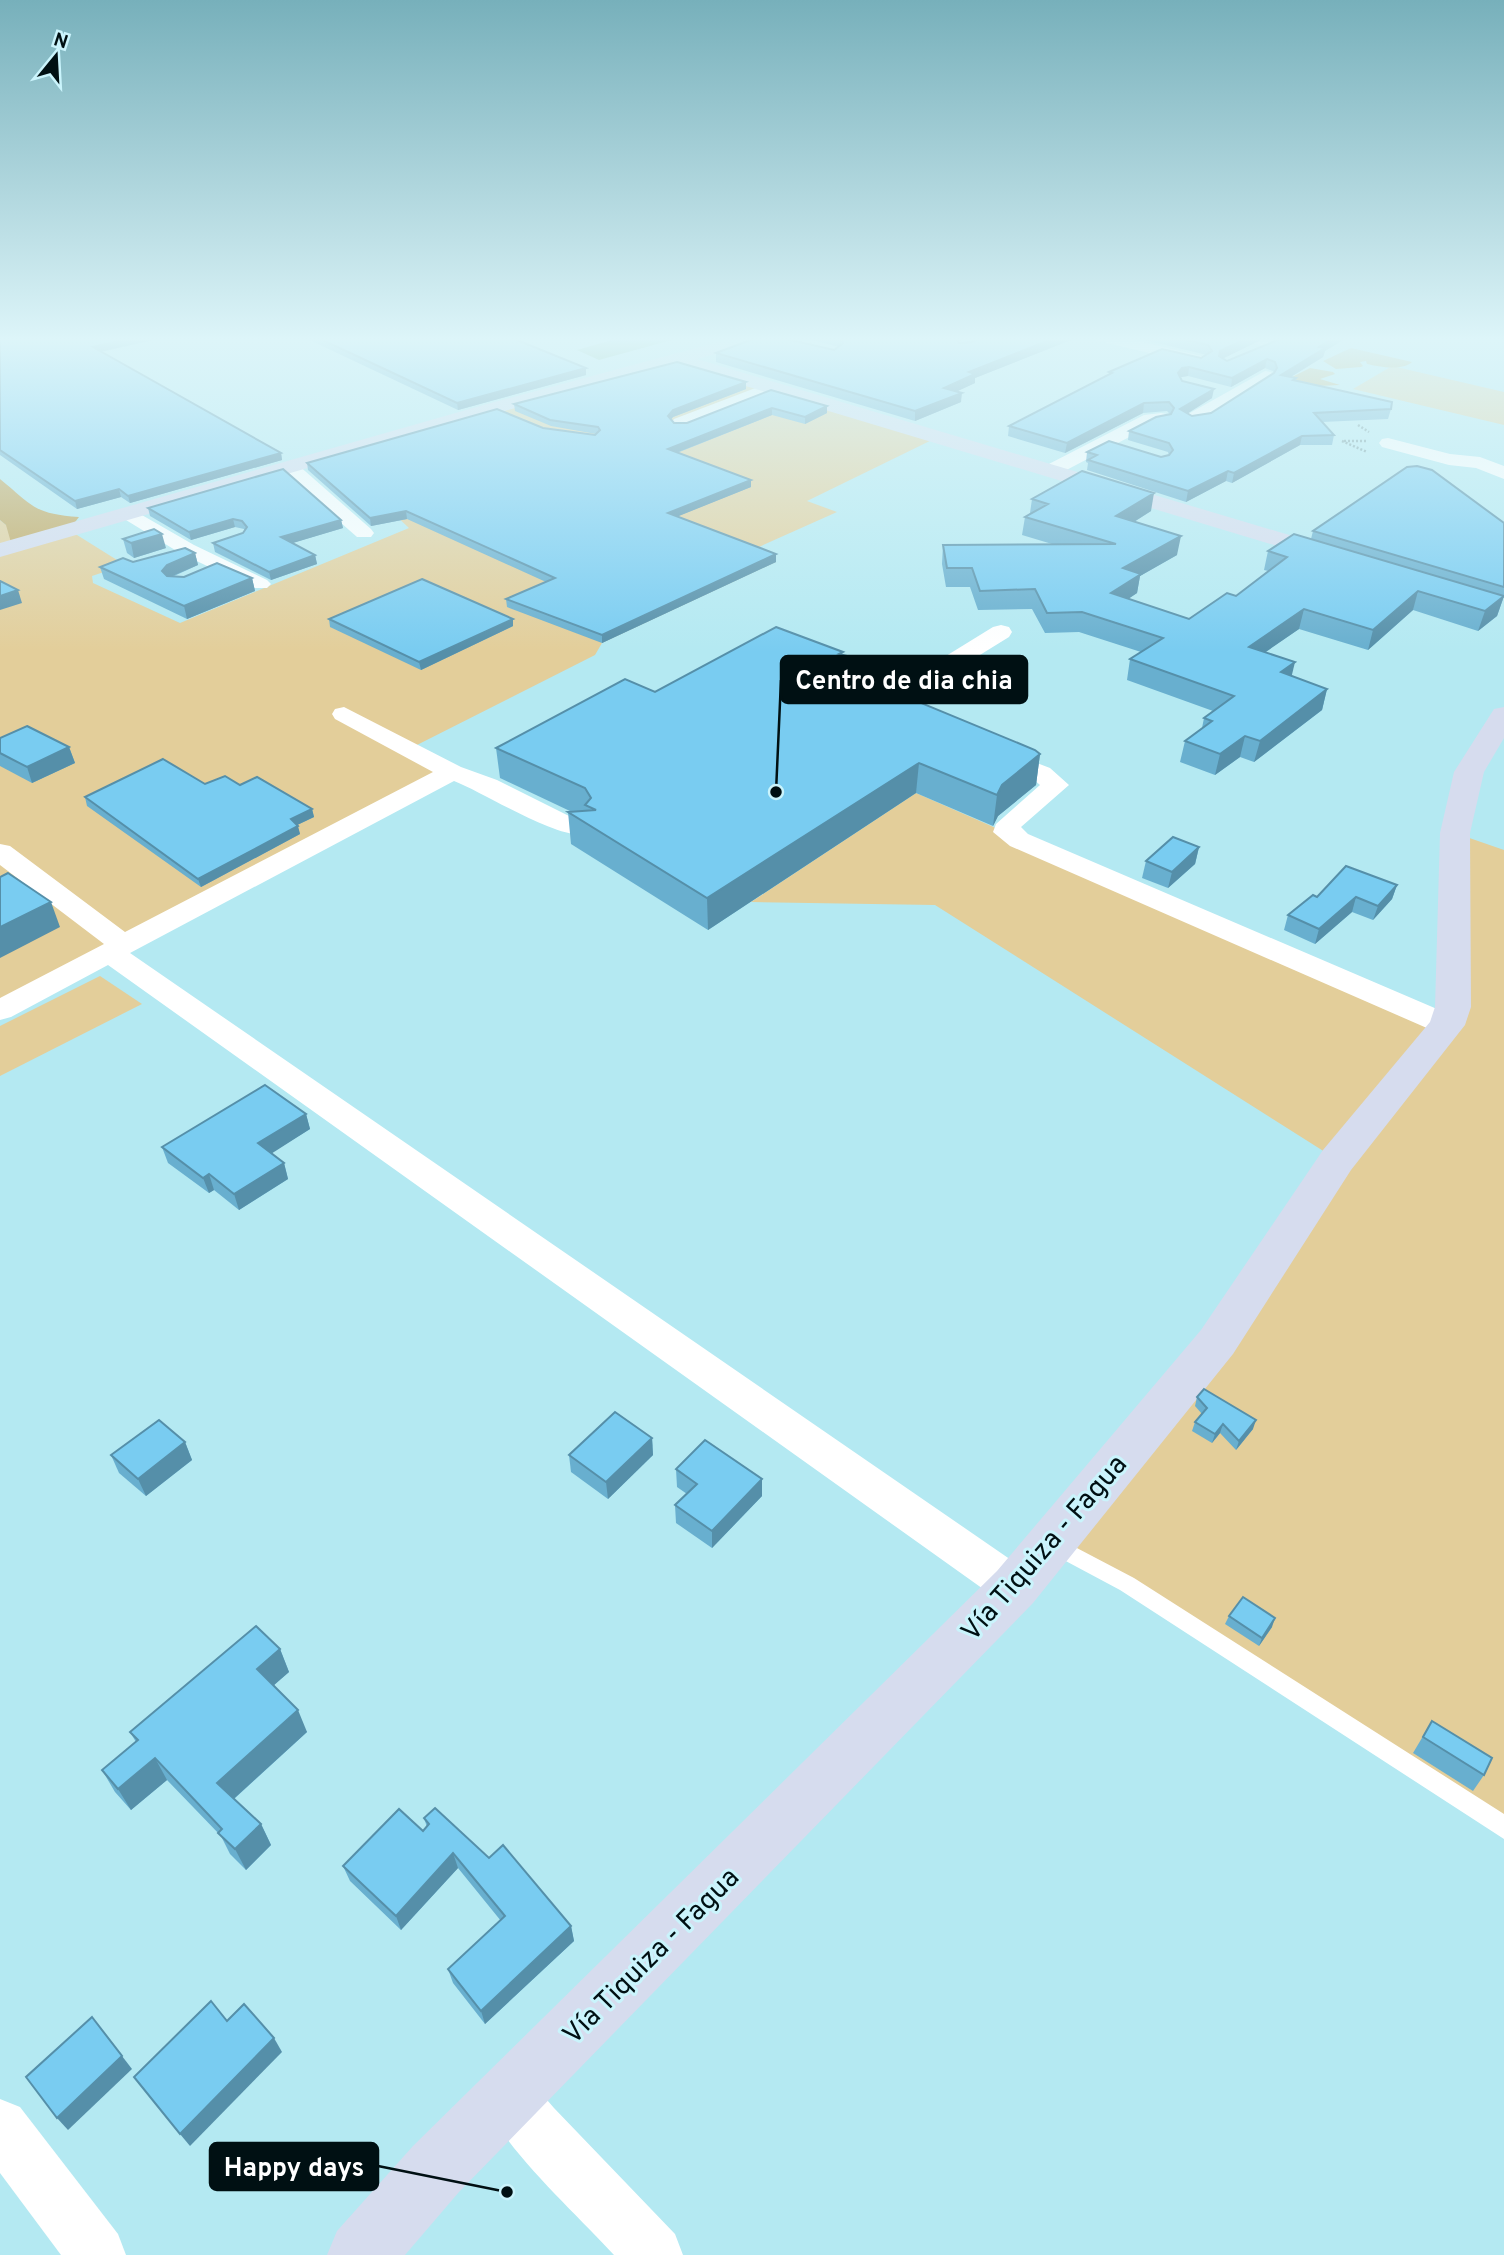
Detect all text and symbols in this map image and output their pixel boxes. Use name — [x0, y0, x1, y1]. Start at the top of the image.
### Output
north arrow — [21, 21, 91, 91]
text: N — [50, 28, 71, 55]
callout: Centro de dia chia — [781, 656, 1027, 703]
text: Centro de dia chia — [795, 666, 1013, 699]
street label: Vía Tiquiza - Fagua — [954, 1448, 1136, 1650]
street label: Vía Tiquiza - Fagua — [556, 1861, 748, 2053]
callout: Happy days — [210, 2143, 378, 2190]
text: Happy days — [224, 2153, 364, 2186]

